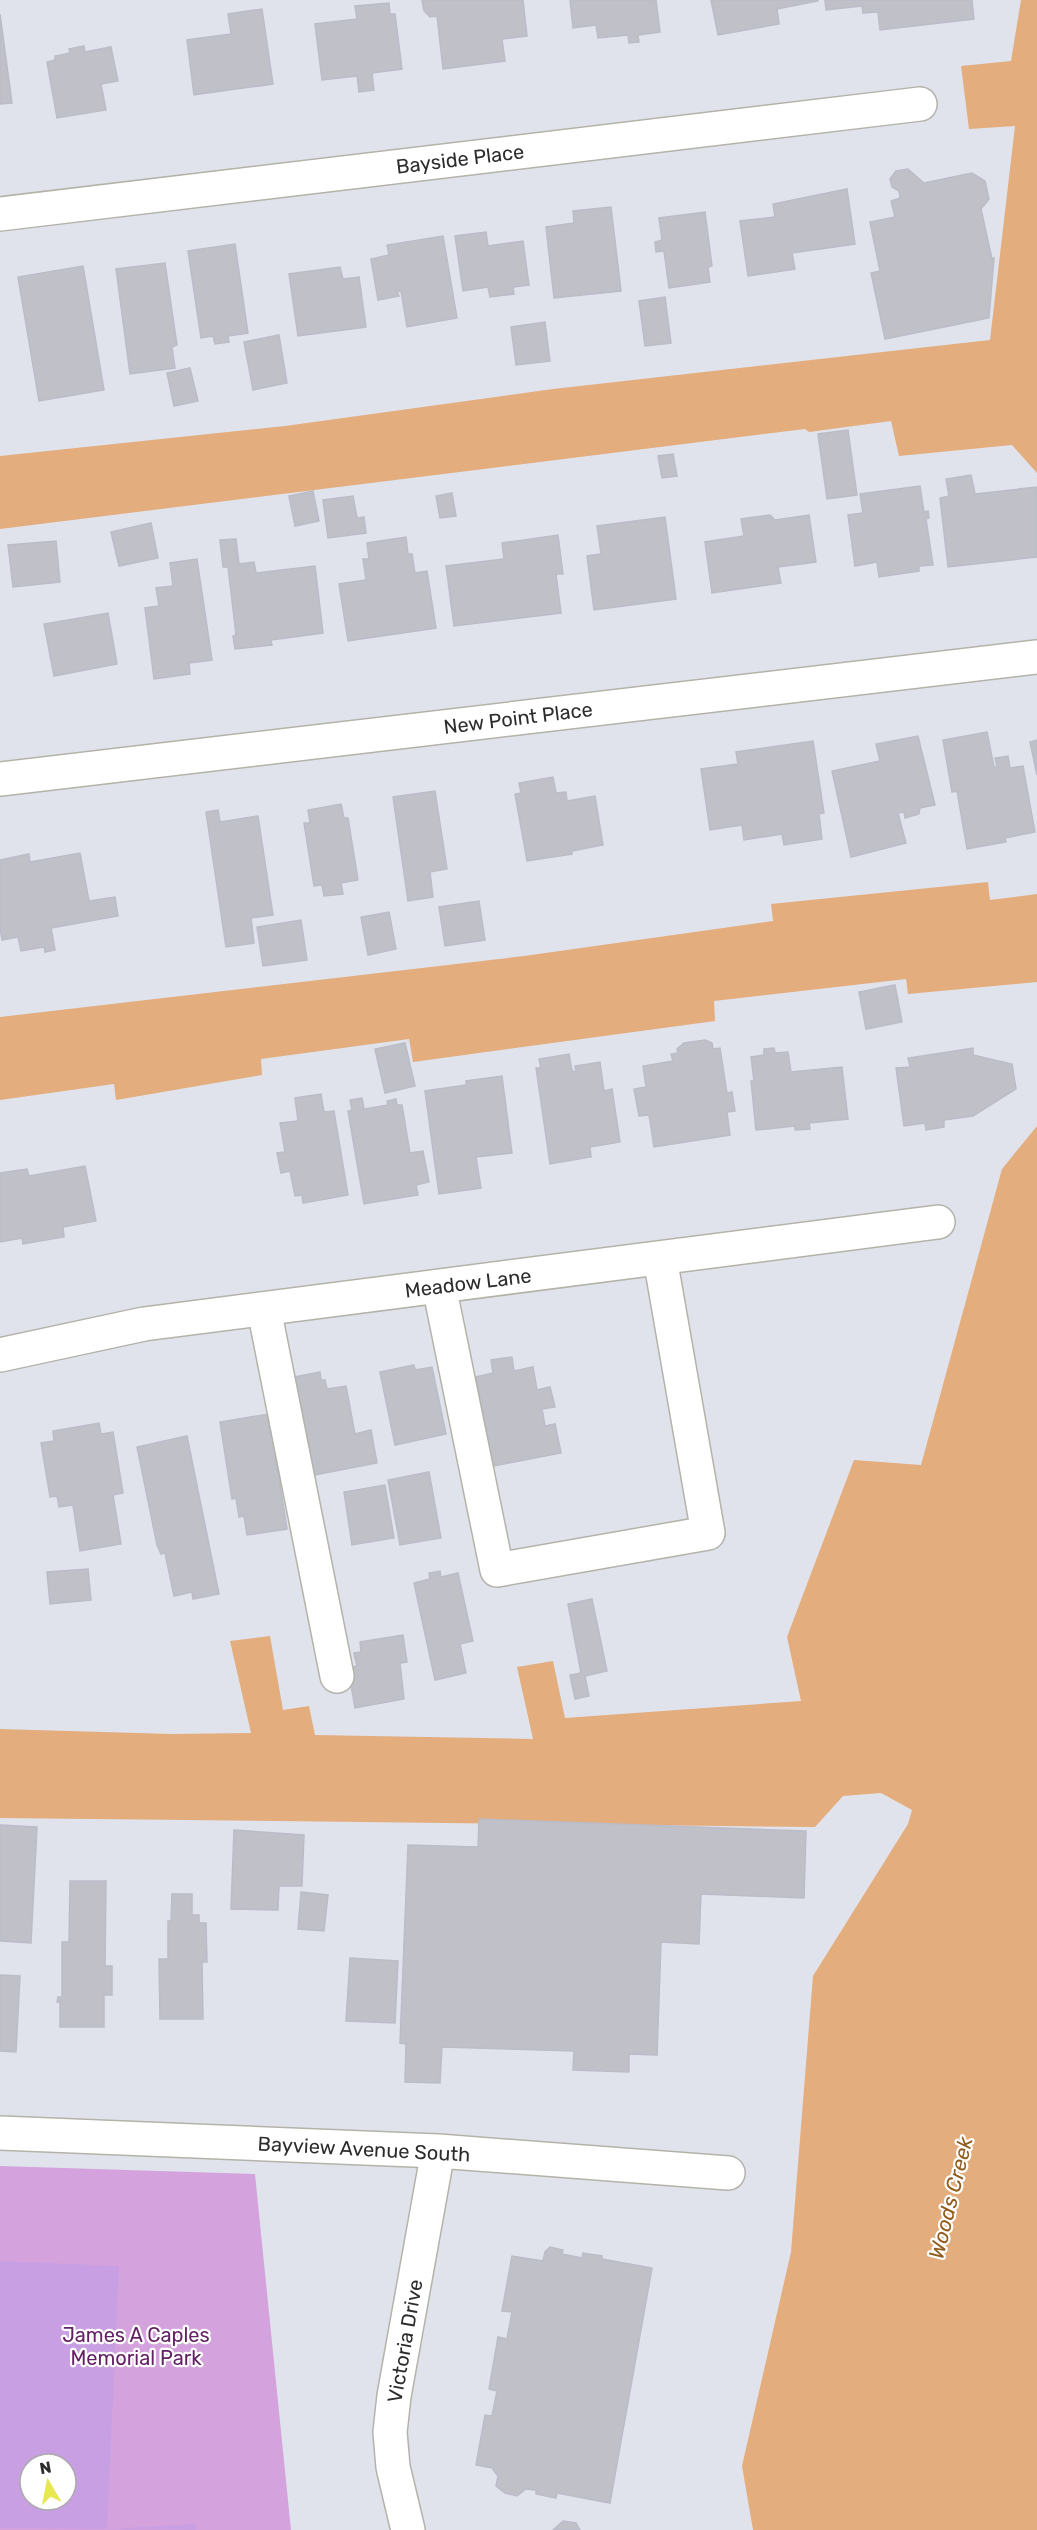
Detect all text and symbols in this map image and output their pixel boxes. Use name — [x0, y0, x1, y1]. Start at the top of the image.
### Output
street label: Bayside Place — [395, 139, 525, 179]
street label: New Point Place — [442, 697, 594, 739]
street label: Meadow Lane — [403, 1263, 533, 1303]
street label: Bayview Avenue South — [257, 2131, 471, 2167]
water label: Woods Creek — [923, 2133, 978, 2261]
street label: Victoria Drive — [382, 2277, 428, 2405]
park label: James A Caples Memorial Park — [62, 2323, 210, 2370]
north arrow — [18, 2452, 78, 2512]
text: N — [38, 2457, 53, 2478]

